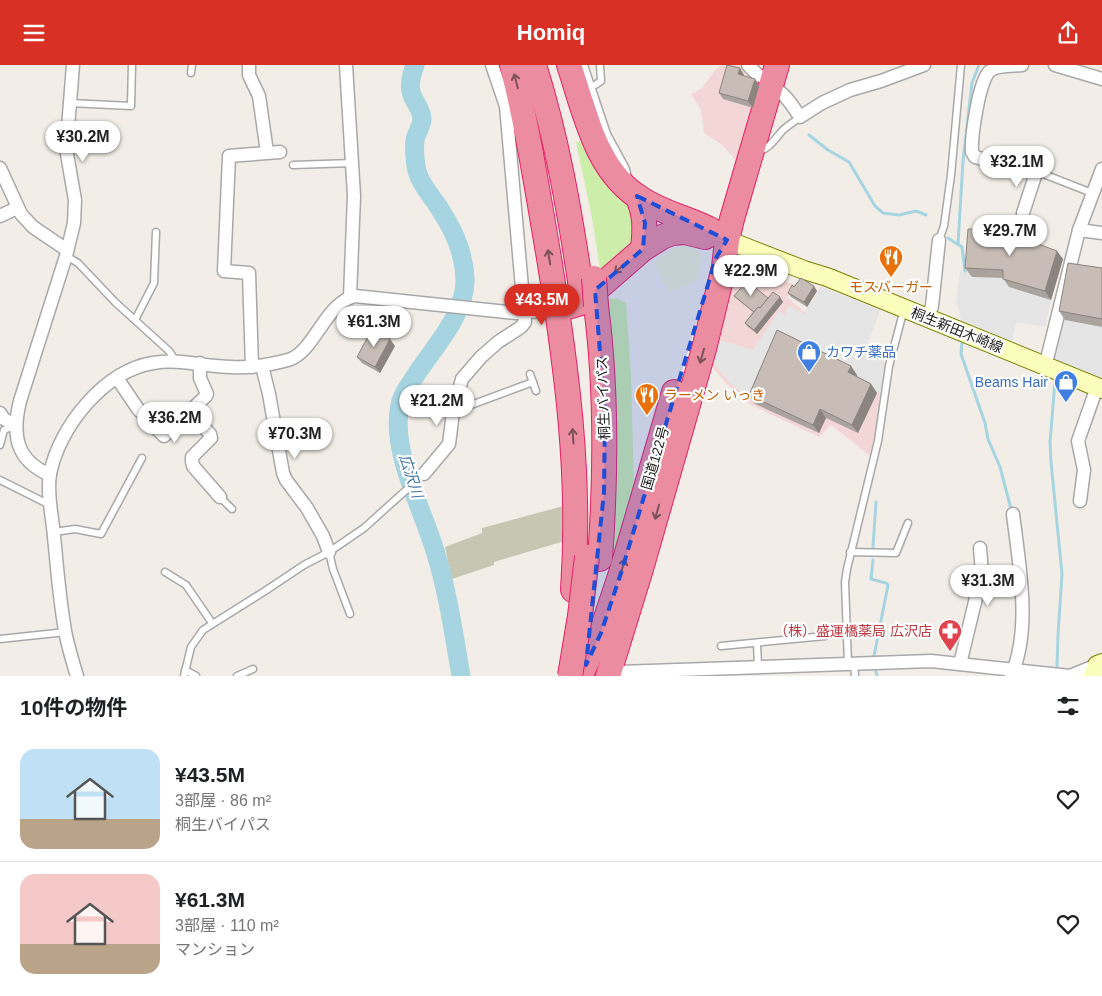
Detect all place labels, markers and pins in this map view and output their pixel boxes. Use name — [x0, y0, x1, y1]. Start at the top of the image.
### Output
pin: ¥30.2M — [42, 121, 124, 163]
pin: ¥32.1M — [976, 145, 1058, 188]
pin: ¥29.7M — [969, 215, 1051, 257]
restaurant icon: モスバーガー — [878, 244, 904, 278]
pin: ¥22.9M — [710, 255, 792, 297]
place label: モスバーガー — [849, 279, 933, 295]
pin: ¥43.5M — [501, 283, 583, 326]
pin: ¥61.3M — [333, 305, 415, 348]
shop icon: カワチ薬品 — [796, 339, 822, 373]
place label: カワチ薬品 — [826, 344, 896, 360]
shop icon: Beams Hair — [1053, 369, 1079, 403]
place label: Beams Hair — [975, 374, 1048, 390]
restaurant icon: ラーメン いっき — [634, 382, 660, 416]
pin: ¥21.2M — [396, 385, 478, 427]
place label: ラーメン いっき — [664, 387, 765, 403]
pin: ¥36.2M — [134, 401, 216, 444]
pin: ¥70.3M — [254, 417, 336, 460]
pin: ¥31.3M — [947, 565, 1029, 607]
pharmacy icon: （株）盛運橋薬局 広沢店 — [937, 618, 963, 652]
place label: （株）盛運橋薬局 広沢店 — [774, 623, 932, 639]

